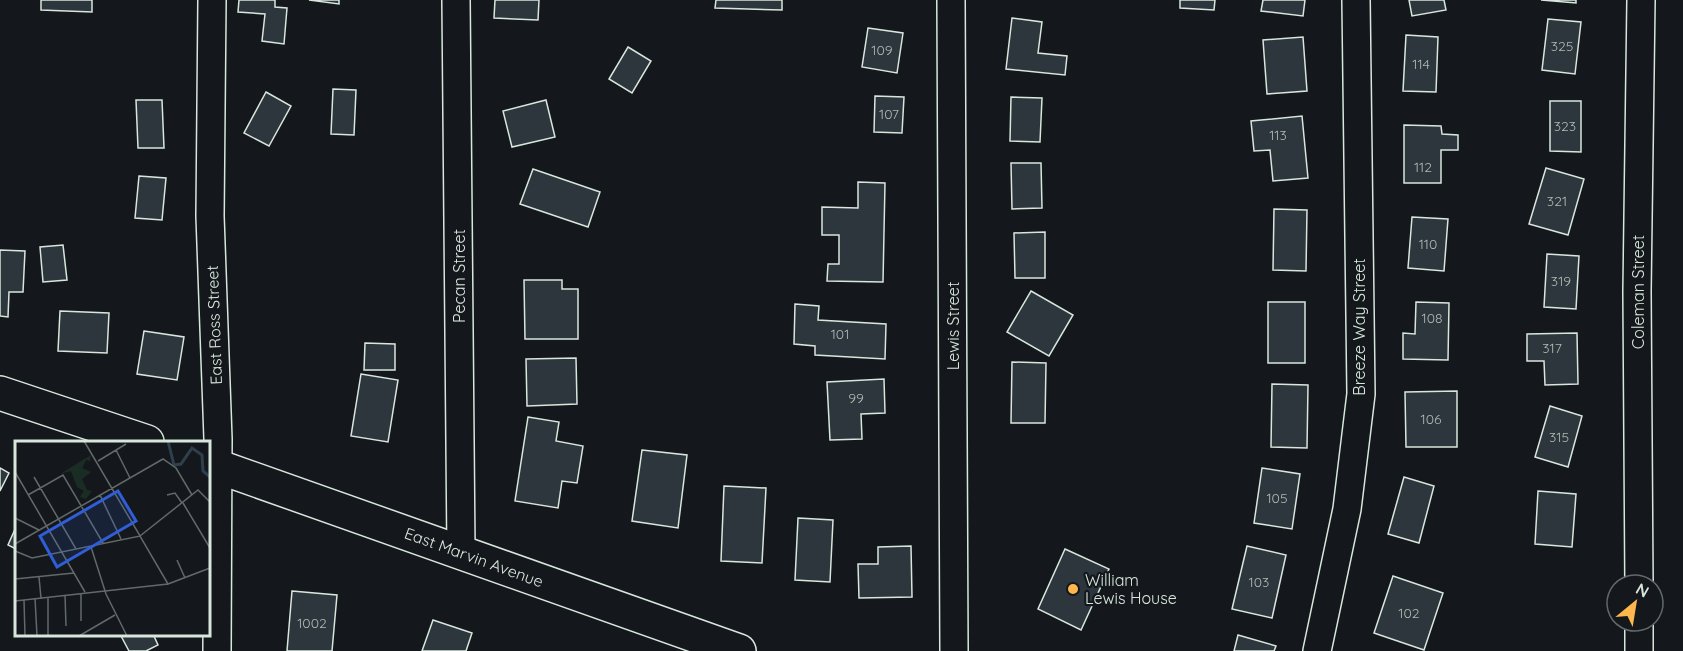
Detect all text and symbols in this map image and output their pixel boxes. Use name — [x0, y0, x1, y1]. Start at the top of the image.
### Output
house number: 325 — [1551, 37, 1573, 55]
house number: 109 — [871, 41, 893, 59]
house number: 114 — [1412, 55, 1430, 73]
house number: 107 — [879, 105, 899, 123]
house number: 323 — [1554, 117, 1576, 135]
house number: 113 — [1269, 126, 1287, 144]
house number: 112 — [1414, 158, 1432, 176]
house number: 321 — [1547, 192, 1567, 210]
street label: Pecan Street — [449, 229, 469, 323]
house number: 110 — [1419, 235, 1437, 253]
street label: Coleman Street — [1628, 235, 1648, 349]
street label: Breeze Way Street — [1349, 258, 1369, 396]
street label: East Ross Street — [202, 265, 226, 385]
house number: 319 — [1551, 272, 1571, 290]
street label: Lewis Street — [943, 282, 963, 370]
house number: 108 — [1421, 309, 1443, 327]
house number: 101 — [831, 325, 849, 343]
house number: 317 — [1542, 339, 1562, 357]
house number: 99 — [848, 389, 864, 407]
house number: 106 — [1420, 410, 1442, 428]
house number: 315 — [1549, 428, 1569, 446]
inset map — [15, 441, 210, 636]
house number: 105 — [1266, 489, 1288, 507]
street label: East Marvin Avenue — [402, 523, 546, 591]
place label: William Lewis House — [1085, 570, 1177, 608]
house number: 103 — [1249, 573, 1269, 591]
north arrow — [1605, 573, 1665, 633]
text: N — [1632, 578, 1653, 602]
marker: William Lewis House — [1066, 582, 1080, 596]
house number: 102 — [1398, 604, 1420, 622]
house number: 1002 — [297, 614, 327, 632]

